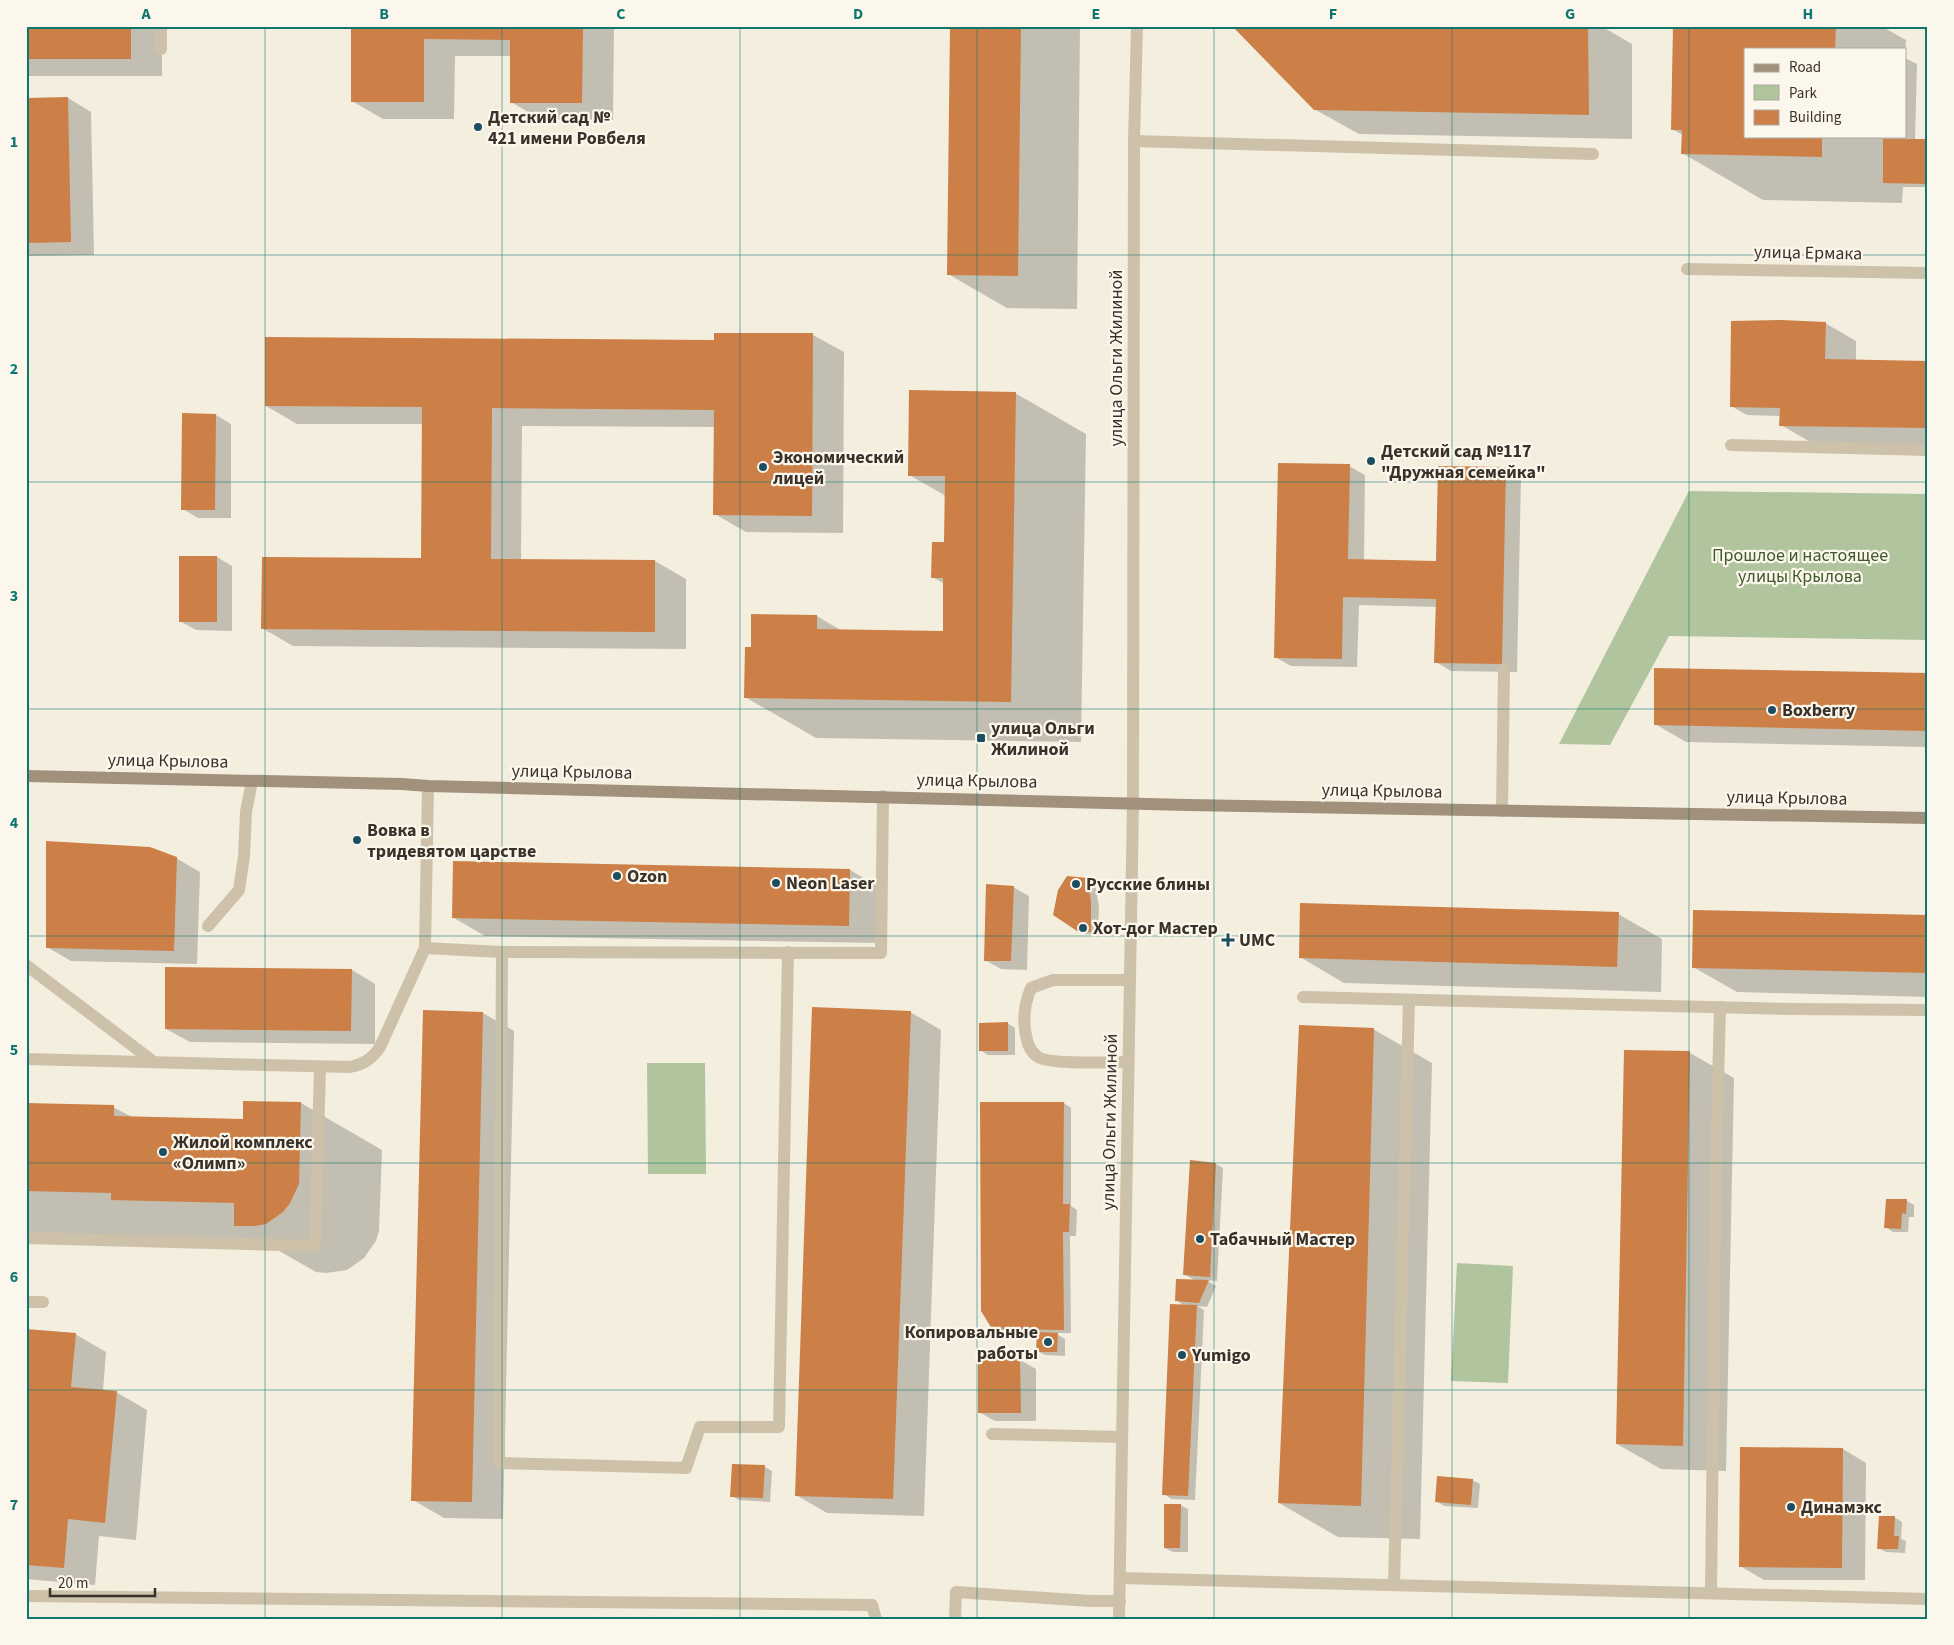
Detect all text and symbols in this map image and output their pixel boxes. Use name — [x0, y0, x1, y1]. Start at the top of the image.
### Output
text: A — [140, 3, 151, 25]
text: B — [379, 3, 389, 25]
text: C — [616, 3, 626, 25]
text: D — [853, 3, 863, 25]
text: E — [1092, 3, 1100, 25]
text: F — [1329, 3, 1337, 25]
text: G — [1565, 3, 1575, 25]
text: H — [1803, 3, 1813, 25]
legend — [1744, 48, 1906, 138]
text: Road — [1789, 57, 1821, 78]
text: Park — [1789, 83, 1818, 104]
place label: Детский сад № 421 имени Ровбеля — [488, 105, 646, 151]
text: Building — [1789, 107, 1842, 128]
marker: Детский сад № 421 имени Ровбеля — [472, 121, 484, 133]
text: 1 — [10, 131, 18, 153]
street label: улица Ермака — [1754, 240, 1862, 266]
street label: улица Ольги Жилиной — [1104, 269, 1129, 447]
text: 2 — [10, 358, 18, 380]
place label: Детский сад №117 "Дружная семейка" — [1381, 439, 1546, 485]
place label: Экономический лицей — [773, 445, 904, 491]
marker: Детский сад №117 "Дружная семейка" — [1365, 455, 1377, 467]
marker: Экономический лицей — [757, 461, 769, 473]
park label: Прошлое и настоящее улицы Крылова — [1712, 543, 1888, 589]
text: 3 — [10, 585, 18, 607]
place label: Boxberry — [1782, 698, 1856, 723]
marker: Boxberry — [1766, 704, 1778, 716]
place label: улица Ольги Жилиной — [991, 716, 1095, 762]
marker: улица Ольги Жилиной — [975, 732, 987, 744]
street label: улица Крылова — [107, 747, 229, 775]
street label: улица Крылова — [511, 758, 633, 786]
street label: улица Крылова — [916, 767, 1038, 795]
street label: улица Крылова — [1321, 777, 1443, 805]
street label: улица Крылова — [1726, 784, 1848, 812]
text: 4 — [10, 812, 19, 834]
place label: Вовка в тридевятом царстве — [367, 818, 536, 864]
marker: Вовка в тридевятом царстве — [351, 834, 363, 846]
place label: Ozon — [627, 864, 667, 889]
marker: Ozon — [611, 870, 623, 882]
place label: Neon Laser — [786, 871, 875, 896]
place label: Русские блины — [1086, 872, 1210, 897]
marker: Neon Laser — [770, 877, 782, 889]
marker: Русские блины — [1070, 878, 1082, 890]
place label: Хот-дог Мастер — [1093, 916, 1218, 941]
marker: Хот-дог Мастер — [1077, 922, 1089, 934]
place label: UMC — [1239, 928, 1276, 953]
marker: UMC — [1221, 933, 1235, 947]
street label: улица Ольги Жилиной — [1096, 1033, 1124, 1211]
text: 5 — [10, 1039, 18, 1061]
place label: Жилой комплекс «Олимп» — [173, 1130, 313, 1176]
marker: Жилой комплекс «Олимп» — [157, 1146, 169, 1158]
place label: Табачный Мастер — [1210, 1227, 1355, 1252]
marker: Табачный Мастер — [1194, 1233, 1206, 1245]
text: 6 — [10, 1266, 18, 1288]
place label: Копировальные работы — [904, 1320, 1038, 1366]
marker: Копировальные работы — [1042, 1336, 1054, 1348]
place label: Yumigo — [1191, 1343, 1251, 1368]
marker: Yumigo — [1176, 1349, 1188, 1361]
text: 7 — [10, 1494, 18, 1516]
place label: Динамэкс — [1801, 1495, 1883, 1520]
marker: Динамэкс — [1785, 1501, 1797, 1513]
scale bar — [50, 1565, 155, 1597]
text: 20 m — [58, 1573, 88, 1594]

